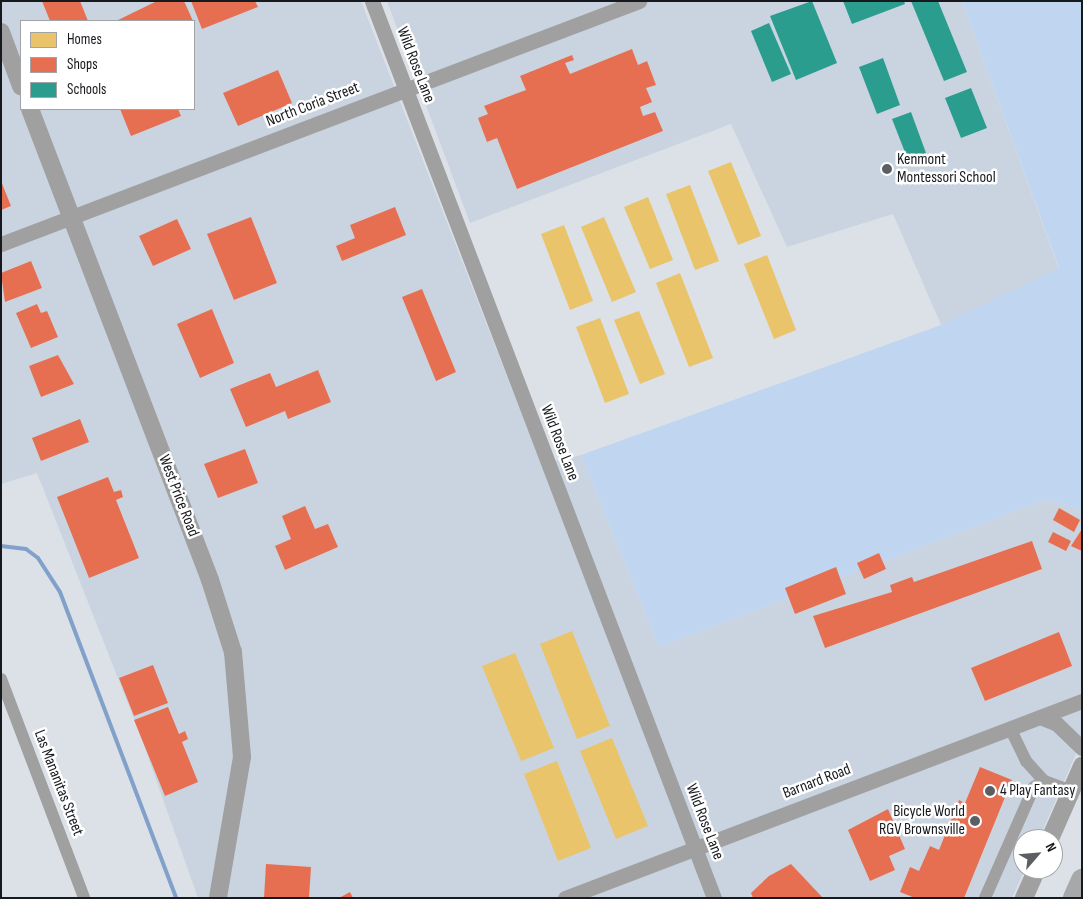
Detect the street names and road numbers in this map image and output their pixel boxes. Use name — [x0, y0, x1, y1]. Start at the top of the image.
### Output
street label: Wild Rose Lane — [392, 24, 438, 106]
street label: North Coria Street — [264, 78, 362, 132]
street label: Wild Rose Lane — [536, 402, 582, 484]
street label: West Price Road — [154, 452, 202, 540]
street label: Las Mananitas Street — [29, 727, 87, 839]
street label: Barnard Road — [780, 760, 854, 804]
street label: Wild Rose Lane — [681, 781, 727, 863]

